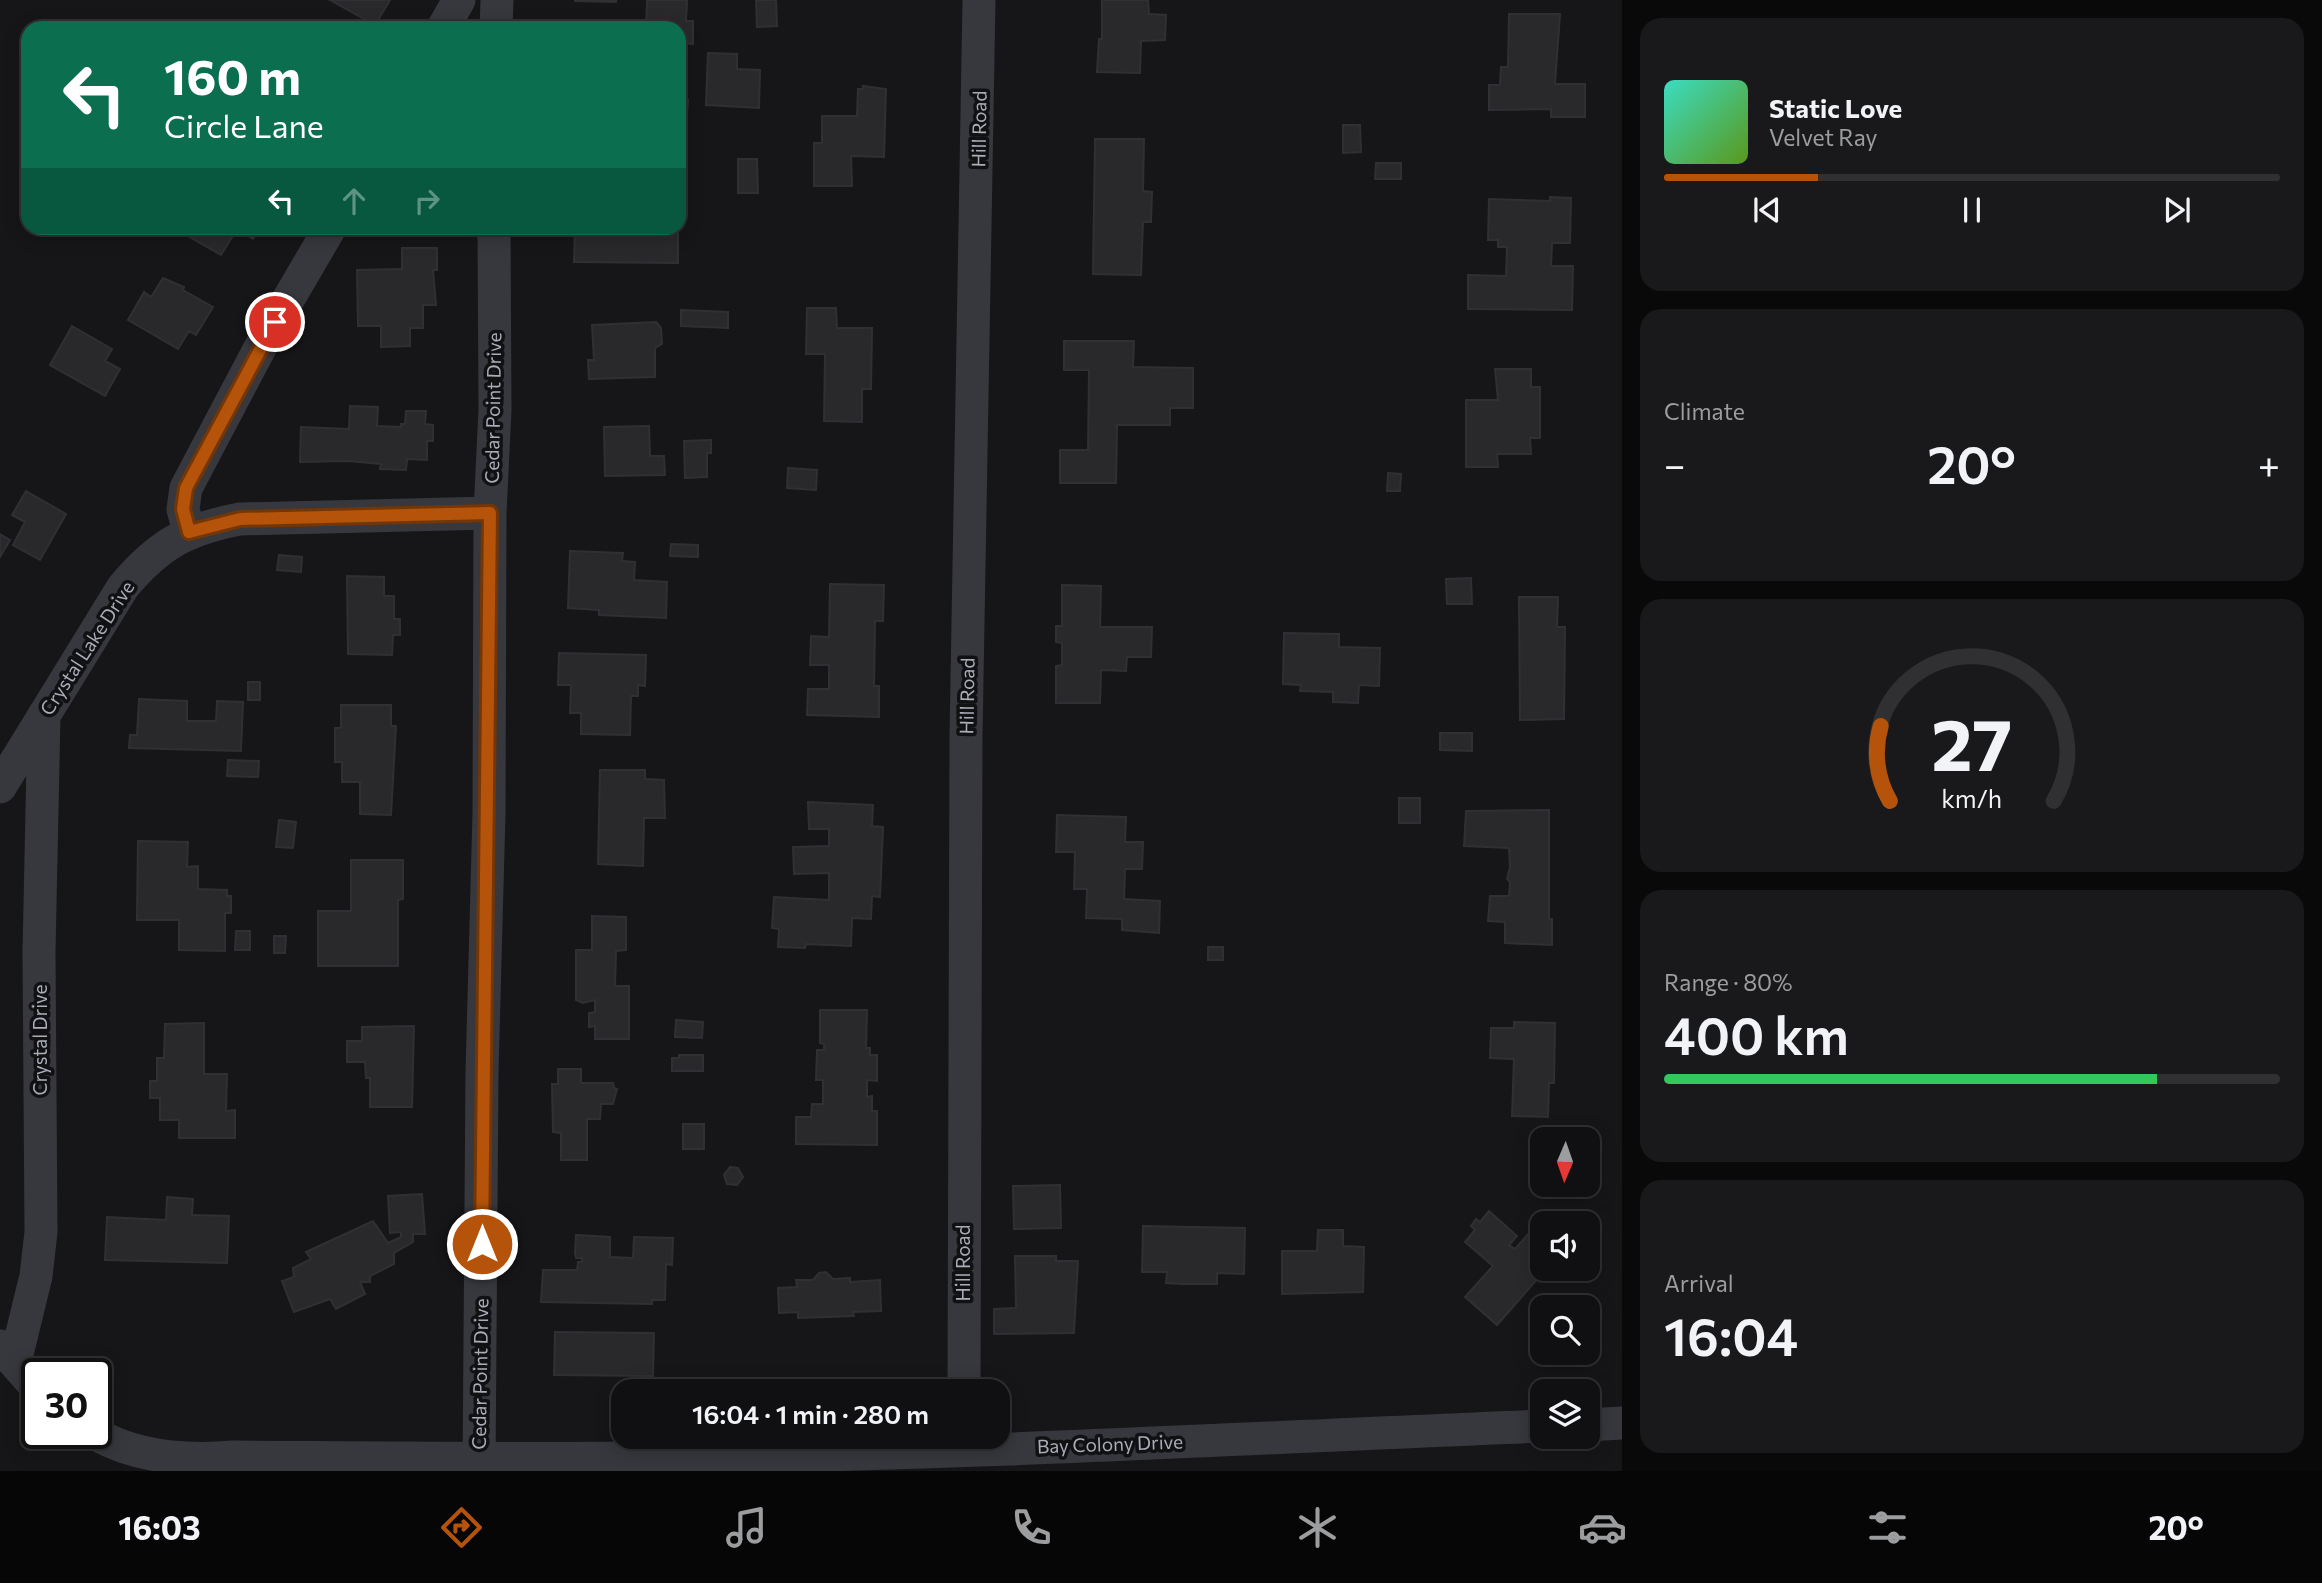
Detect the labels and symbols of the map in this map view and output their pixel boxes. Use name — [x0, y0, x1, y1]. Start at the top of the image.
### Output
street label: Hill Road — [966, 90, 991, 168]
pin — [245, 292, 305, 352]
street label: Cedar Point Drive — [480, 332, 505, 484]
street label: Crystal Lake Drive — [35, 576, 139, 719]
street label: Hill Road — [954, 657, 979, 735]
street label: Crystal Drive — [28, 984, 51, 1096]
north arrow — [1530, 1127, 1600, 1197]
position arrow — [445, 1207, 519, 1281]
street label: Hill Road — [951, 1225, 974, 1301]
street label: Cedar Point Drive — [467, 1298, 492, 1450]
speed limit sign: 30 — [21, 1358, 112, 1449]
street label: Bay Colony Drive — [1037, 1429, 1183, 1458]

